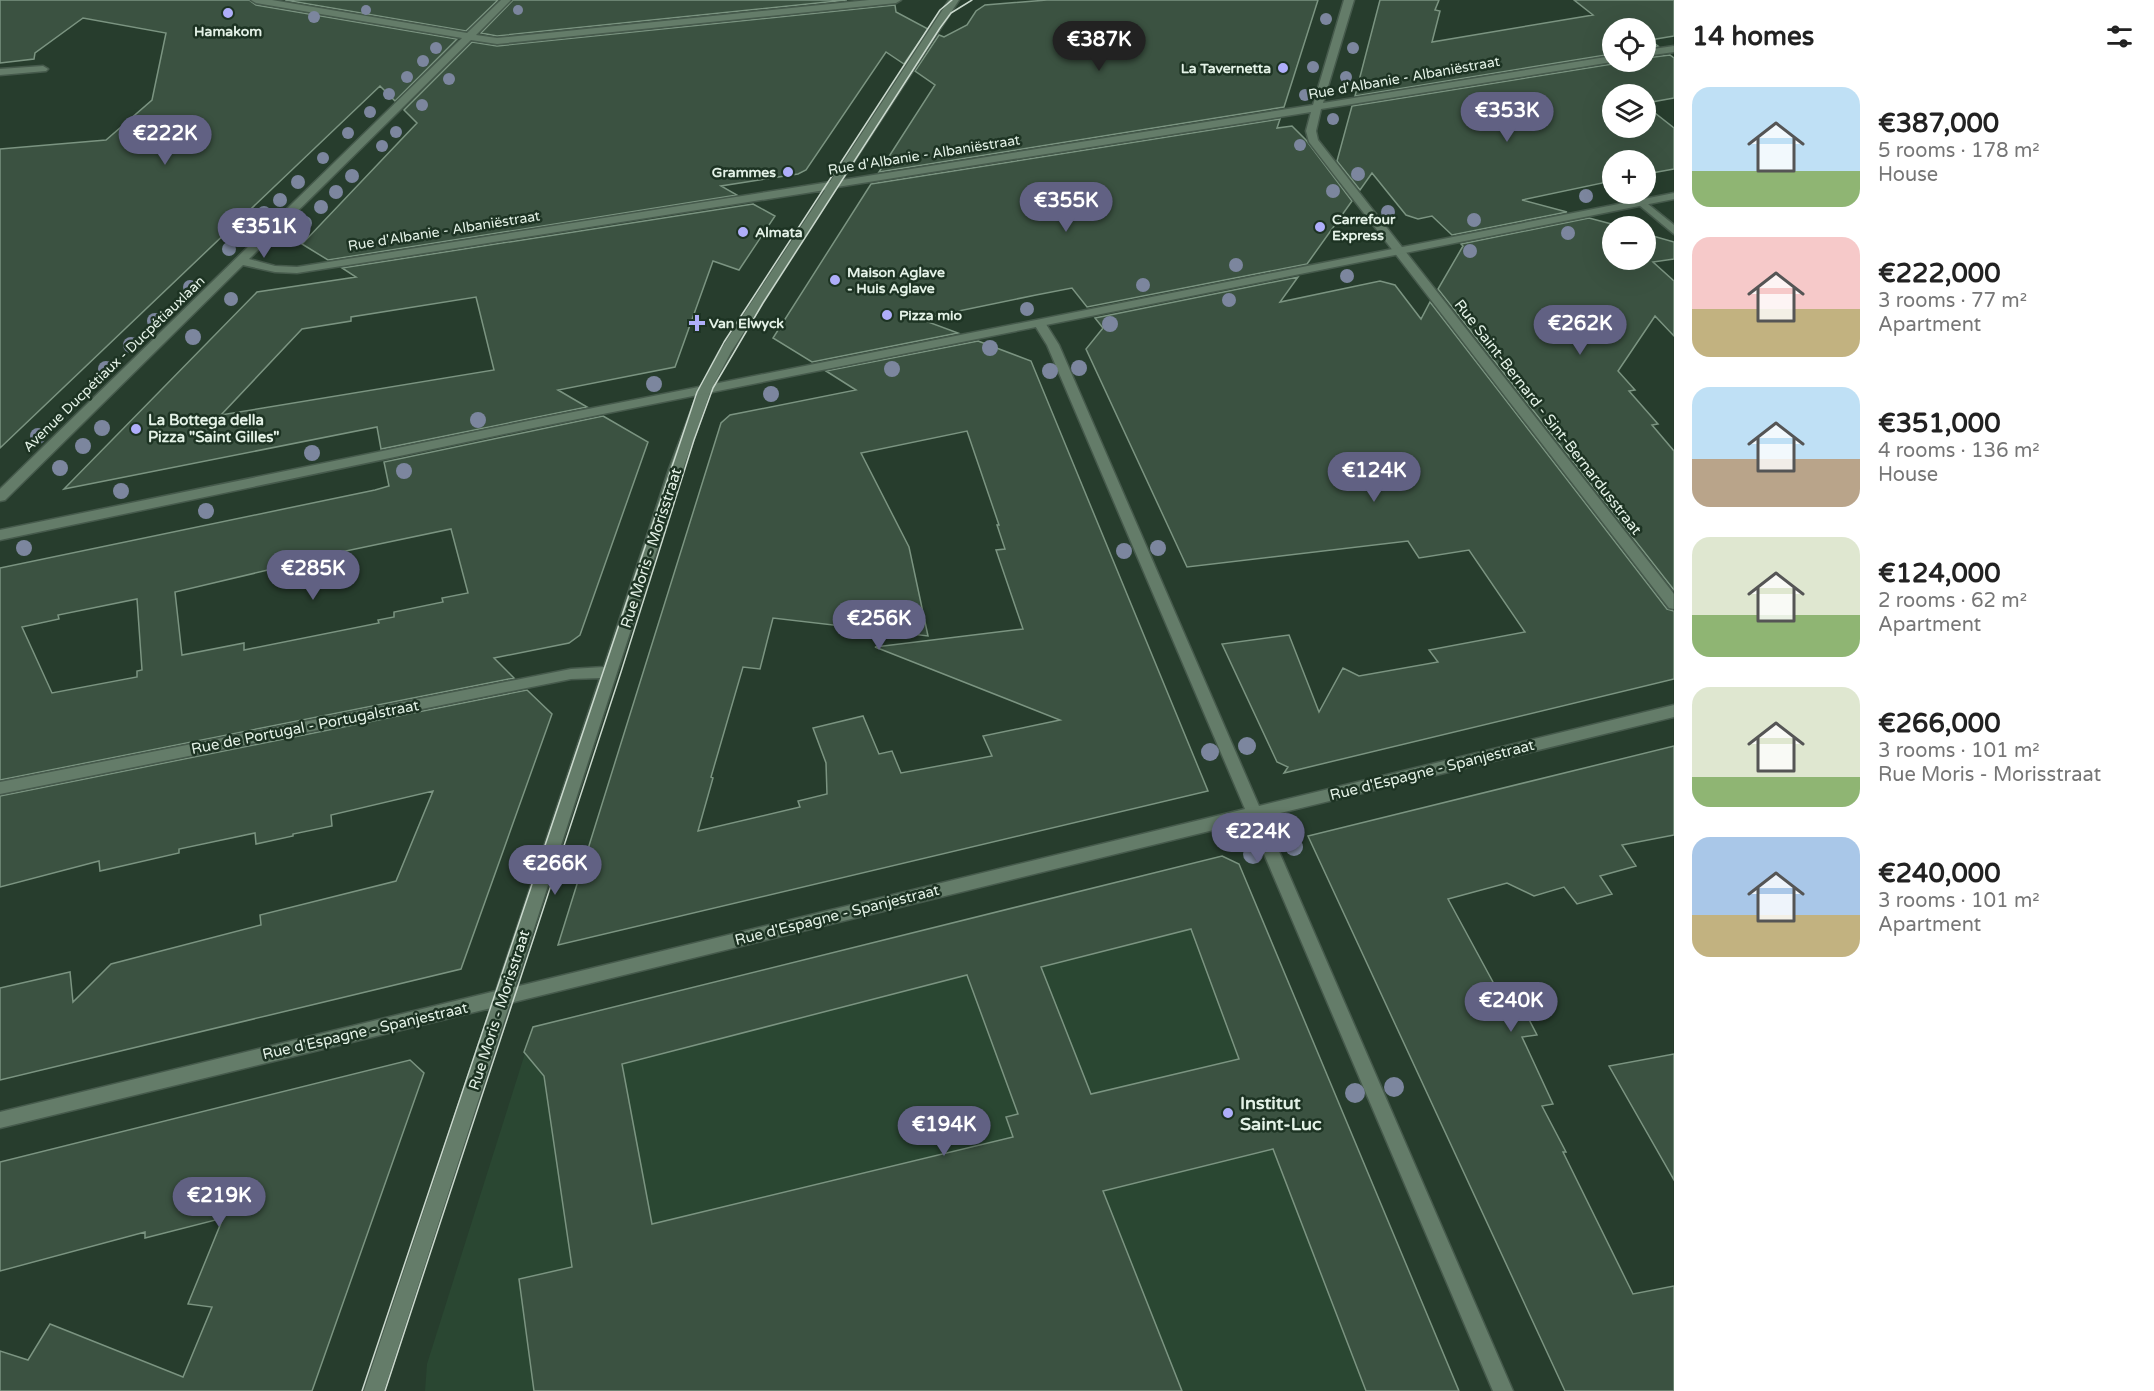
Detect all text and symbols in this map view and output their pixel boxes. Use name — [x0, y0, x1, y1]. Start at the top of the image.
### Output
marker: Hamakom — [221, 6, 235, 20]
map controls — [1602, 18, 1656, 270]
button: locate — [1602, 18, 1656, 72]
icon: filters — [2103, 20, 2136, 53]
pin: €387K — [1057, 21, 1141, 72]
text: 14 homes — [1692, 21, 1814, 52]
place label: Hamakom — [194, 23, 262, 40]
text: €387K — [1067, 28, 1131, 52]
street label: Rue d'Albanie - Albaniëstraat — [1307, 53, 1502, 103]
place label: La Tavernetta — [1181, 60, 1271, 77]
marker: La Tavernetta — [1276, 61, 1290, 75]
button: layers — [1602, 84, 1656, 138]
pin: €353K — [1465, 92, 1549, 143]
text: €353K — [1475, 99, 1539, 123]
text: €387,000 — [1878, 108, 1999, 139]
icon: home — [1740, 111, 1812, 183]
pin: €222K — [123, 115, 207, 166]
text: €222K — [133, 122, 197, 146]
street label: Rue d'Albanie - Albaniëstraat — [827, 131, 1022, 179]
text: 5 rooms · 178 m² — [1878, 139, 2040, 163]
button: + — [1602, 150, 1656, 204]
text: House — [1878, 163, 1938, 187]
place label: Grammes — [712, 164, 776, 181]
marker: Grammes — [781, 165, 795, 179]
pin: €355K — [1024, 182, 1108, 233]
text: €355K — [1034, 189, 1098, 213]
street label: Rue d'Albanie - Albaniëstraat — [347, 207, 542, 255]
pin: €351K — [222, 208, 306, 259]
place label: Carrefour Express — [1332, 211, 1396, 244]
text: €351K — [232, 215, 296, 239]
button: − — [1602, 216, 1656, 270]
marker: Carrefour Express — [1313, 220, 1327, 234]
place label: Almata — [755, 224, 803, 241]
marker: Almata — [736, 225, 750, 239]
text: €222,000 — [1878, 258, 2000, 289]
icon: home — [1740, 261, 1812, 333]
place label: Maison Aglave - Huis Aglave — [847, 264, 945, 297]
street label: Avenue Ducpétiaux - Ducpétiauxlaan — [20, 272, 208, 456]
marker: Maison Aglave - Huis Aglave — [828, 273, 842, 287]
text: 3 rooms · 77 m² — [1878, 289, 2027, 313]
street label: Rue Saint-Bernard - Sint-Bernardusstraat — [1451, 296, 1646, 538]
pin: €262K — [1538, 305, 1622, 356]
place label: Pizza mio — [899, 307, 963, 324]
marker: Pizza mio — [880, 308, 894, 322]
text: €262K — [1548, 312, 1612, 336]
text: Apartment — [1878, 313, 1981, 337]
place label: Van Elwyck — [709, 315, 784, 332]
marker: Van Elwyck — [690, 316, 704, 330]
text: €351,000 — [1878, 408, 2000, 439]
place label: La Bottega della Pizza "Saint Gilles" — [148, 411, 280, 446]
icon: home — [1740, 411, 1812, 483]
marker: La Bottega della Pizza "Saint Gilles" — [129, 422, 143, 436]
text: 4 rooms · 136 m² — [1878, 439, 2040, 463]
pin: €124K — [1332, 452, 1416, 503]
text: €124K — [1342, 459, 1406, 483]
text: House — [1878, 463, 1938, 487]
street label: Rue Moris - Morisstraat — [617, 465, 685, 630]
pin: €285K — [271, 550, 355, 601]
text: €285K — [281, 557, 345, 581]
text: €124,000 — [1878, 558, 2000, 589]
icon: home — [1740, 561, 1812, 633]
text: 2 rooms · 62 m² — [1878, 589, 2027, 613]
pin: €256K — [837, 600, 921, 651]
text: €256K — [847, 607, 911, 631]
text: Apartment — [1878, 613, 1981, 637]
street label: Rue de Portugal - Portugalstraat — [190, 696, 421, 758]
text: €266,000 — [1878, 708, 2000, 739]
icon: home — [1740, 711, 1812, 783]
street label: Rue d'Espagne - Spanjestraat — [1328, 736, 1536, 804]
text: 3 rooms · 101 m² — [1878, 739, 2040, 763]
text: Rue Moris - Morisstraat — [1878, 763, 2101, 787]
pin: €224K — [1216, 813, 1300, 864]
text: €224K — [1226, 820, 1290, 844]
pin: €266K — [513, 845, 597, 896]
text: €266K — [523, 852, 587, 876]
text: €240,000 — [1878, 858, 2000, 889]
icon: home — [1740, 861, 1812, 933]
street label: Rue d'Espagne - Spanjestraat — [733, 881, 941, 949]
text: 3 rooms · 101 m² — [1878, 889, 2040, 913]
text: Apartment — [1878, 913, 1981, 937]
street label: Rue Moris - Morisstraat — [465, 927, 533, 1092]
pin: €240K — [1469, 982, 1553, 1033]
text: €240K — [1479, 989, 1543, 1013]
street label: Rue d'Espagne - Spanjestraat — [261, 999, 470, 1063]
place label: Institut Saint-Luc — [1240, 1092, 1322, 1135]
pin: €194K — [902, 1106, 986, 1157]
marker: Institut Saint-Luc — [1221, 1106, 1235, 1120]
text: €194K — [912, 1113, 976, 1137]
pin: €219K — [177, 1177, 261, 1228]
text: €219K — [187, 1184, 251, 1208]

